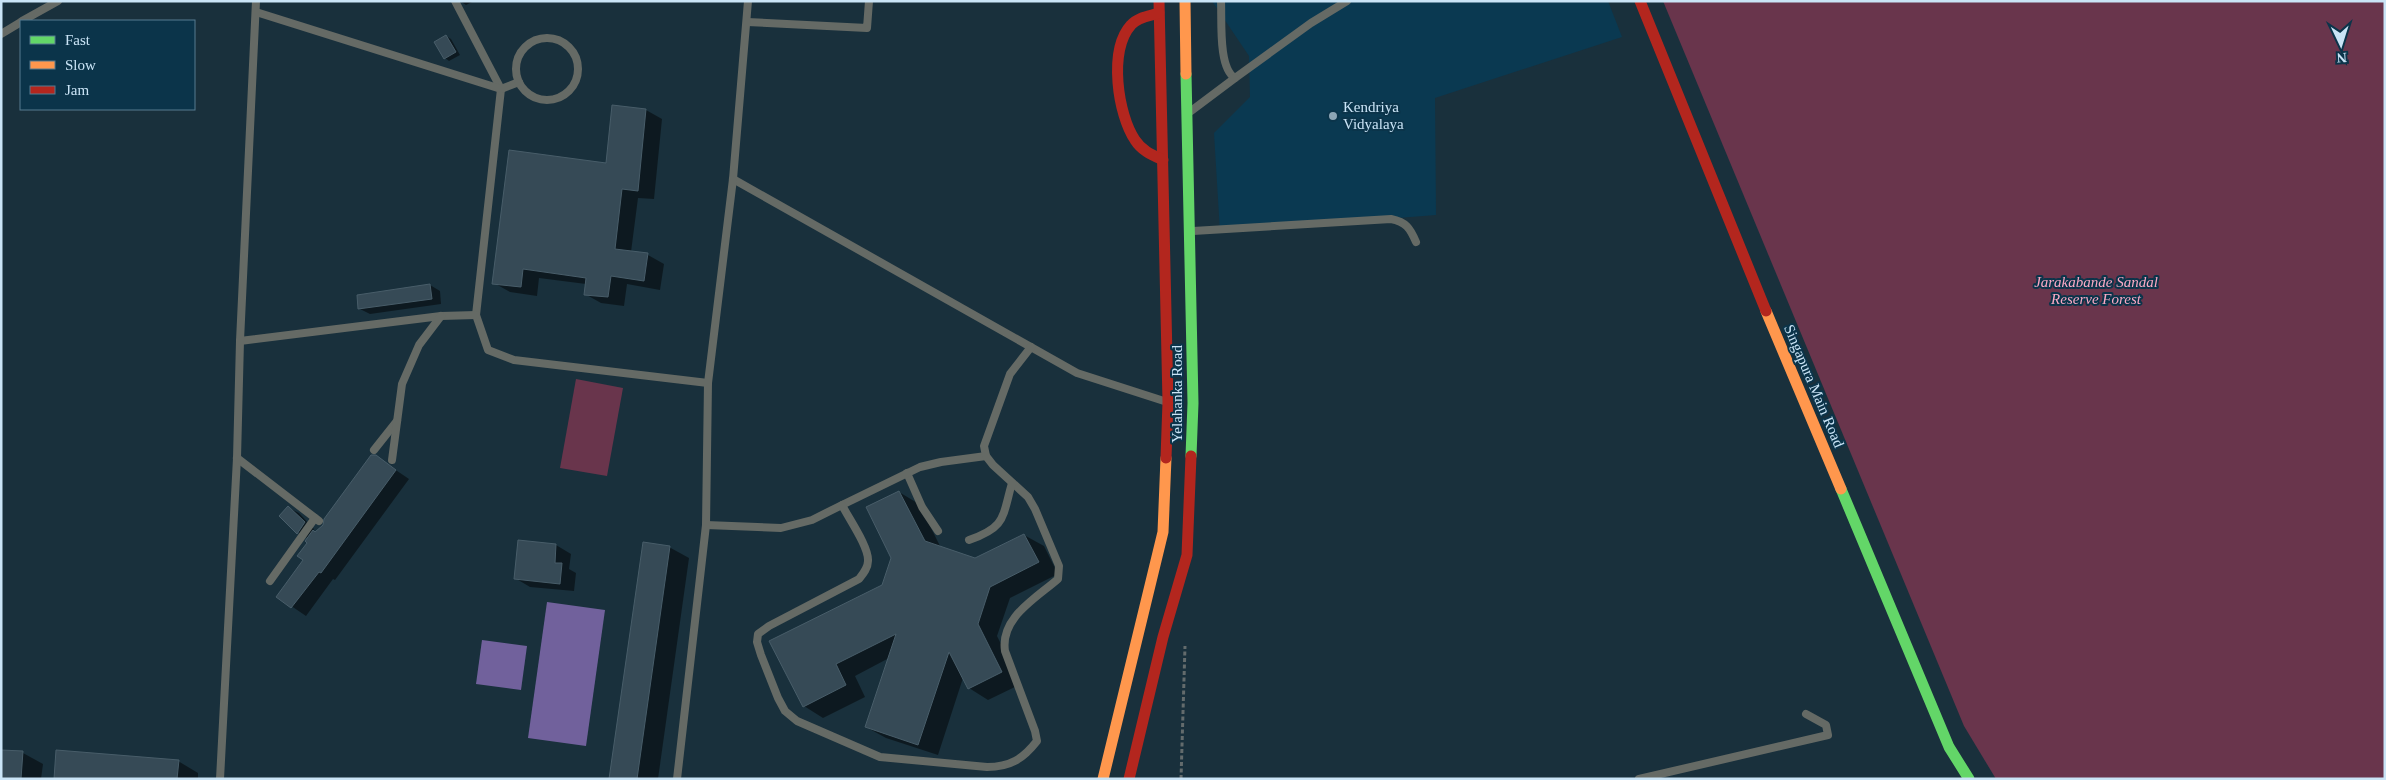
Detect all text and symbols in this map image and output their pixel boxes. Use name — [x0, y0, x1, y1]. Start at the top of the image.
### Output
legend — [20, 20, 195, 110]
north arrow — [2316, 20, 2366, 70]
text: Fast — [65, 32, 91, 48]
text: N — [2336, 50, 2347, 65]
text: Slow — [65, 57, 96, 73]
text: Jam — [65, 82, 89, 98]
place label: Kendriya Vidyalaya — [1343, 99, 1404, 132]
marker: Kendriya Vidyalaya — [1327, 110, 1339, 122]
park label: Jarakabande Sandal Reserve Forest — [2034, 274, 2158, 307]
street label: Singapura Main Road — [1781, 322, 1847, 450]
street label: Yelahanka Road — [1169, 344, 1185, 443]

